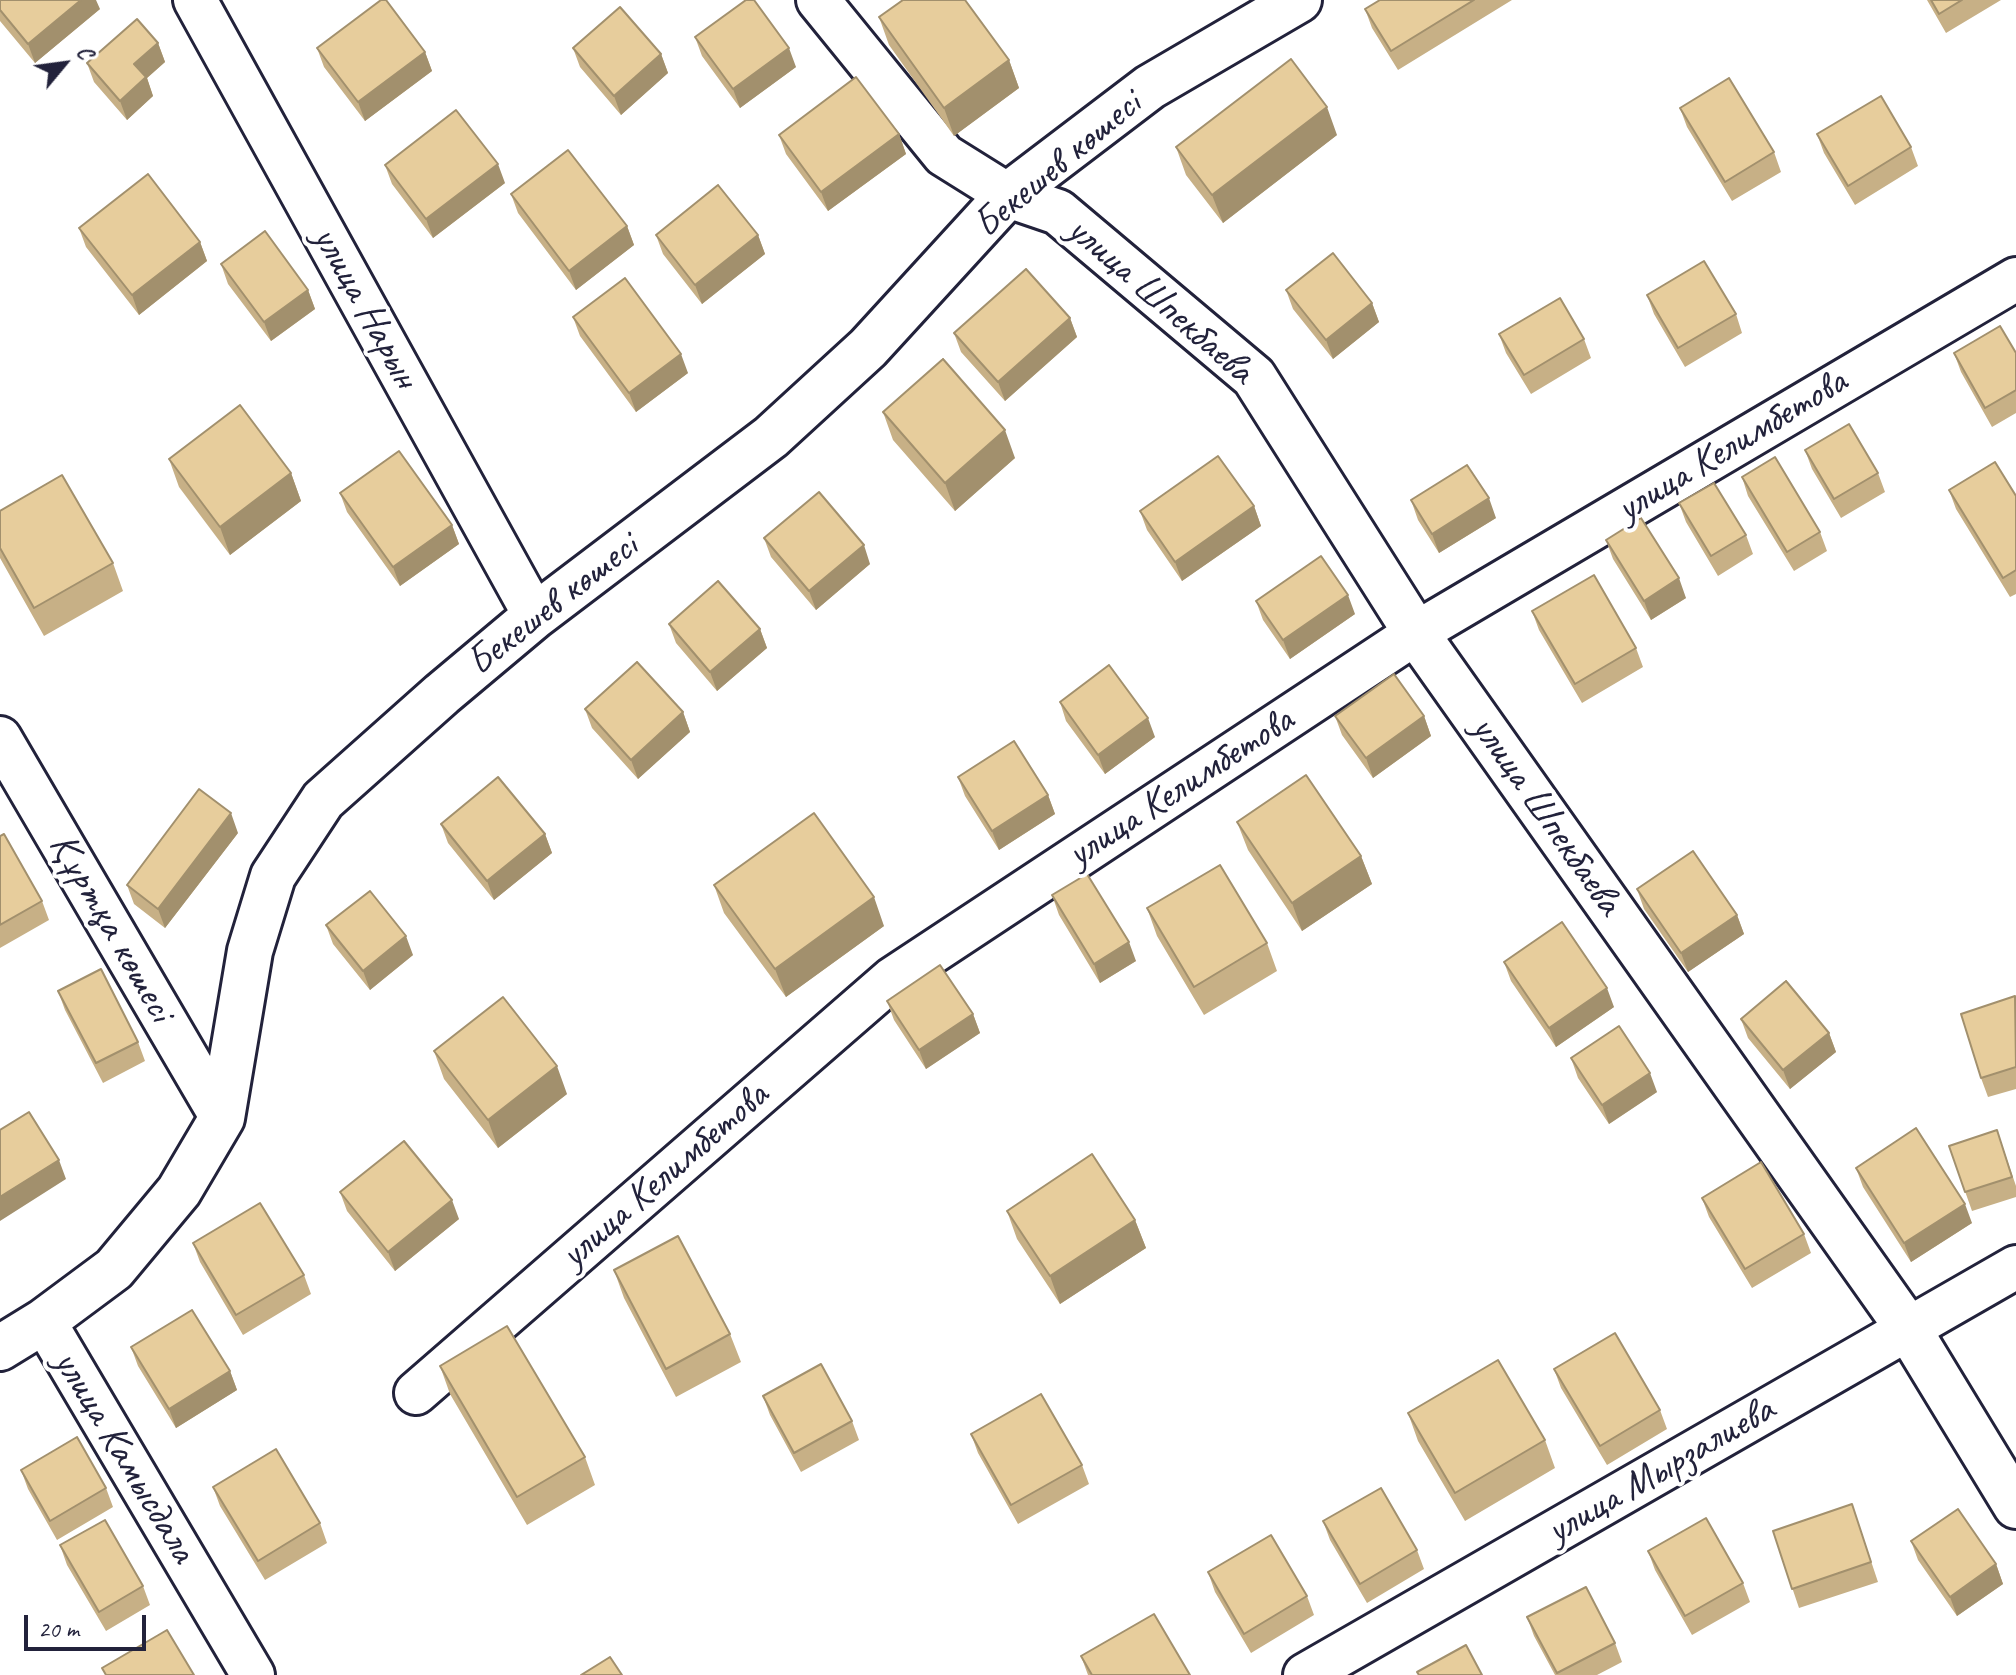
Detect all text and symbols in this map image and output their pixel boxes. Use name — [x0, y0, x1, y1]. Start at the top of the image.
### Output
north arrow — [24, 24, 104, 104]
text: С — [70, 41, 100, 64]
street label: Бекешев көшесі — [964, 81, 1152, 249]
street label: улица Шпекбаева — [1057, 207, 1263, 395]
street label: улица Нарын — [301, 219, 429, 397]
street label: улица Келимбетова — [1608, 358, 1856, 534]
street label: Бекешев көшесі — [458, 523, 648, 687]
street label: улица Келимбетова — [1059, 697, 1303, 879]
street label: улица Шпекбаева — [1460, 707, 1632, 925]
street label: Құртқа көшесі — [38, 825, 184, 1031]
street label: улица Келимбетова — [551, 1073, 779, 1279]
street label: улица Камысдала — [42, 1342, 206, 1572]
street label: улица Мырзалиева — [1539, 1386, 1783, 1556]
scale bar — [28, 1599, 150, 1649]
text: 20 m — [38, 1614, 79, 1644]

